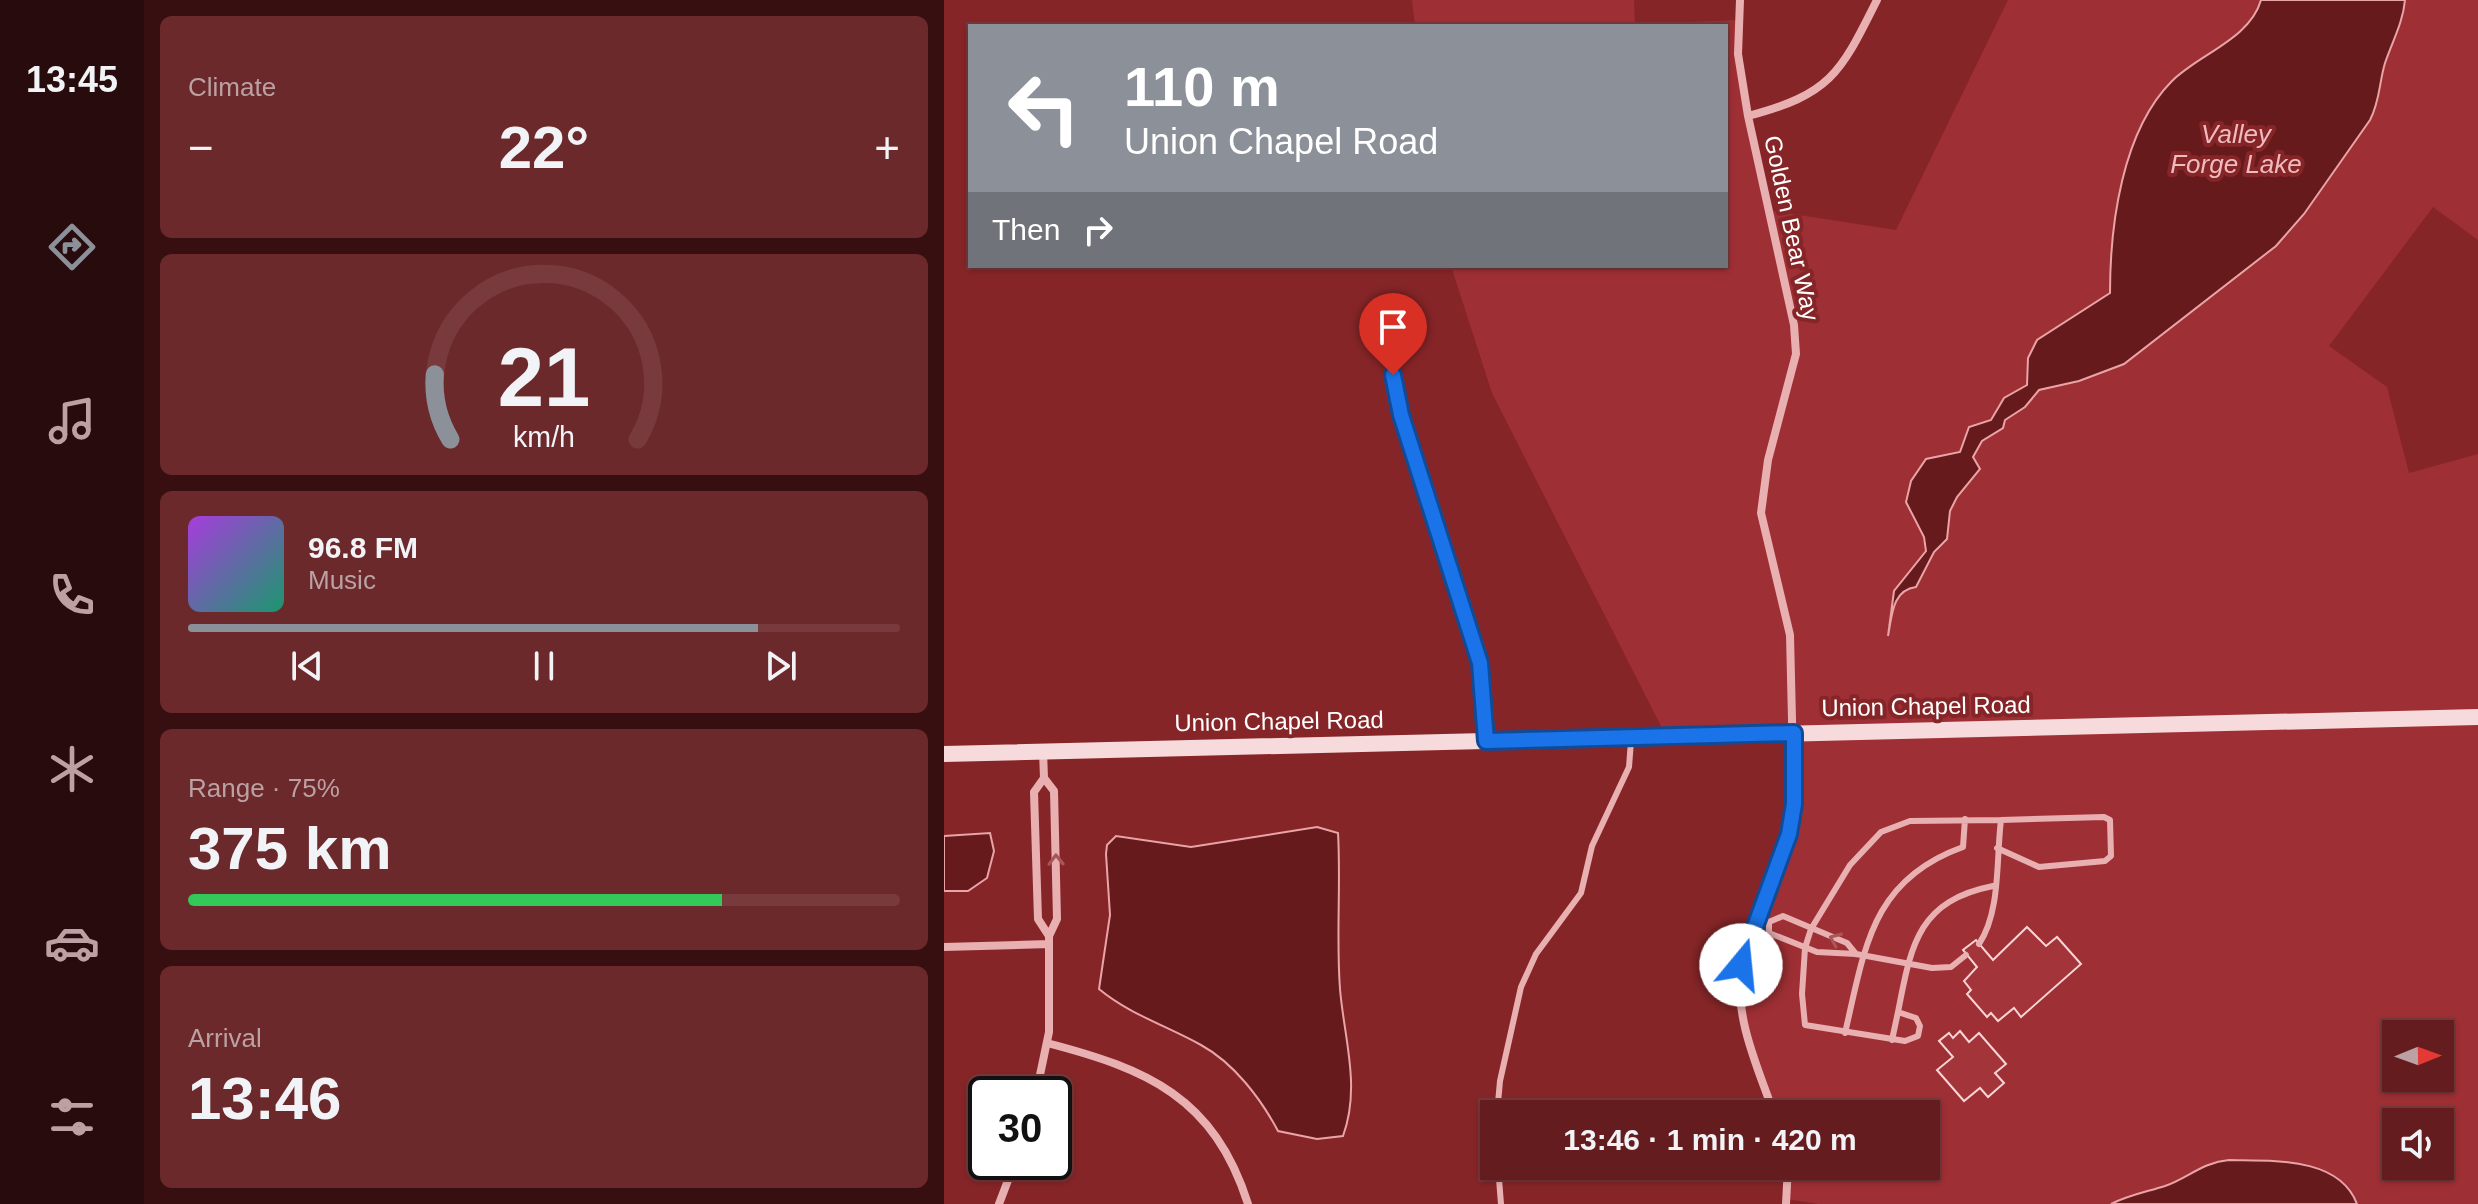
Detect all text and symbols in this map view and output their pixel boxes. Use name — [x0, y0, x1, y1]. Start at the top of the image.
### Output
text: 110 m — [1124, 55, 1280, 118]
icon: left — [992, 56, 1096, 160]
text: 13:45 — [26, 59, 118, 100]
text: Climate — [188, 72, 276, 102]
text: 22° — [499, 114, 589, 181]
water label: Valley Forge Lake — [2170, 119, 2302, 179]
text: Union Chapel Road — [1124, 121, 1438, 162]
text: − — [188, 123, 214, 172]
text: + — [874, 123, 900, 172]
street label: Golden Bear Way — [1759, 133, 1825, 323]
icon: right — [1076, 208, 1120, 252]
text: Then — [992, 213, 1060, 246]
icon: directions — [44, 219, 100, 275]
pin — [1359, 293, 1427, 375]
icon: arrive — [1371, 305, 1415, 349]
text: 21 — [498, 331, 590, 424]
icon: music — [44, 393, 100, 449]
text: km/h — [513, 422, 575, 454]
text: 96.8 FM — [308, 531, 418, 564]
text: Music — [308, 565, 376, 595]
icon: phone — [44, 567, 100, 623]
icon: previous — [285, 644, 329, 688]
icon: pause — [522, 644, 566, 688]
icon: next — [759, 644, 803, 688]
street label: Union Chapel Road — [1821, 691, 2031, 721]
street label: Union Chapel Road — [1174, 706, 1384, 736]
icon: climate — [44, 741, 100, 797]
text: Range · 75% — [188, 773, 340, 803]
text: 375 km — [188, 815, 392, 882]
one-way arrow — [1047, 853, 1065, 866]
icon: car — [44, 915, 100, 971]
position arrow — [1699, 923, 1783, 1007]
one-way arrow — [1829, 933, 1844, 949]
north arrow — [2382, 1020, 2454, 1092]
map controls — [2382, 1020, 2454, 1180]
text: Arrival — [188, 1023, 262, 1053]
text: 13:46 — [188, 1065, 341, 1132]
speed limit sign: 30 — [968, 1076, 1072, 1180]
icon: filters — [44, 1089, 100, 1145]
button: sound — [2382, 1108, 2454, 1180]
text: 13:46 · 1 min · 420 m — [1563, 1123, 1857, 1156]

